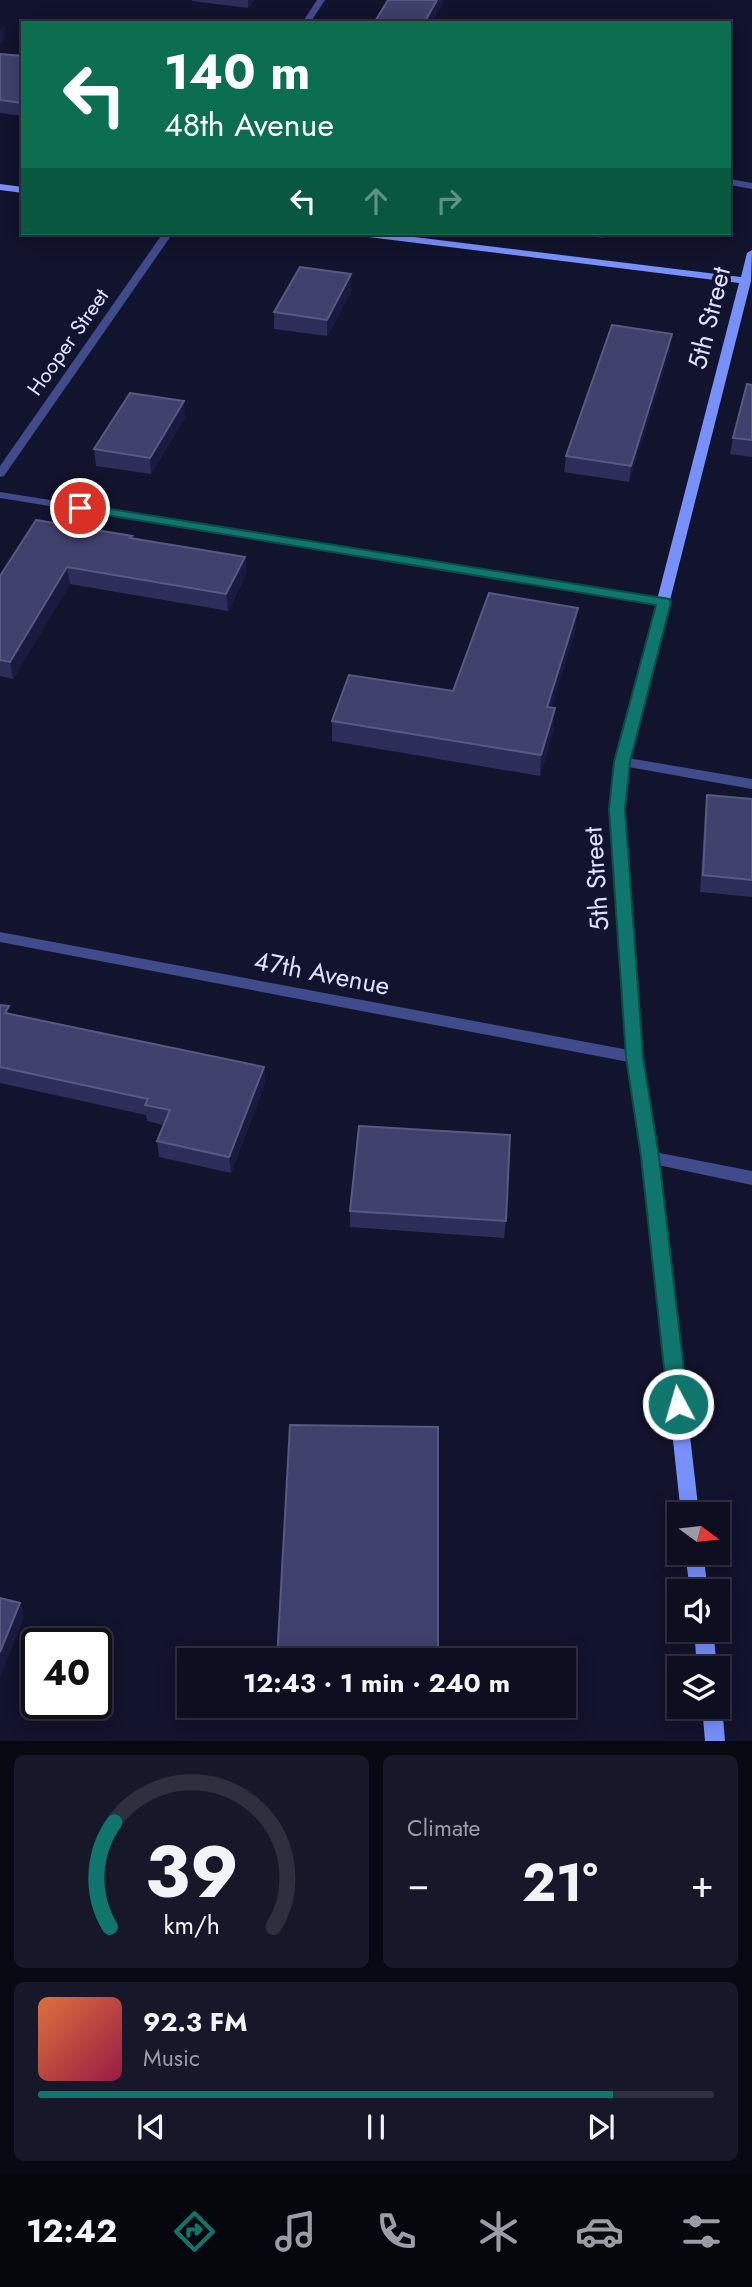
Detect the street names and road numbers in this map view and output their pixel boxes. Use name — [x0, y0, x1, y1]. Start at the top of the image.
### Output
street label: 5th Street — [678, 262, 740, 373]
street label: Hooper Street — [20, 282, 116, 402]
street label: 5th Street — [573, 825, 619, 932]
street label: 47th Avenue — [251, 941, 393, 1005]

